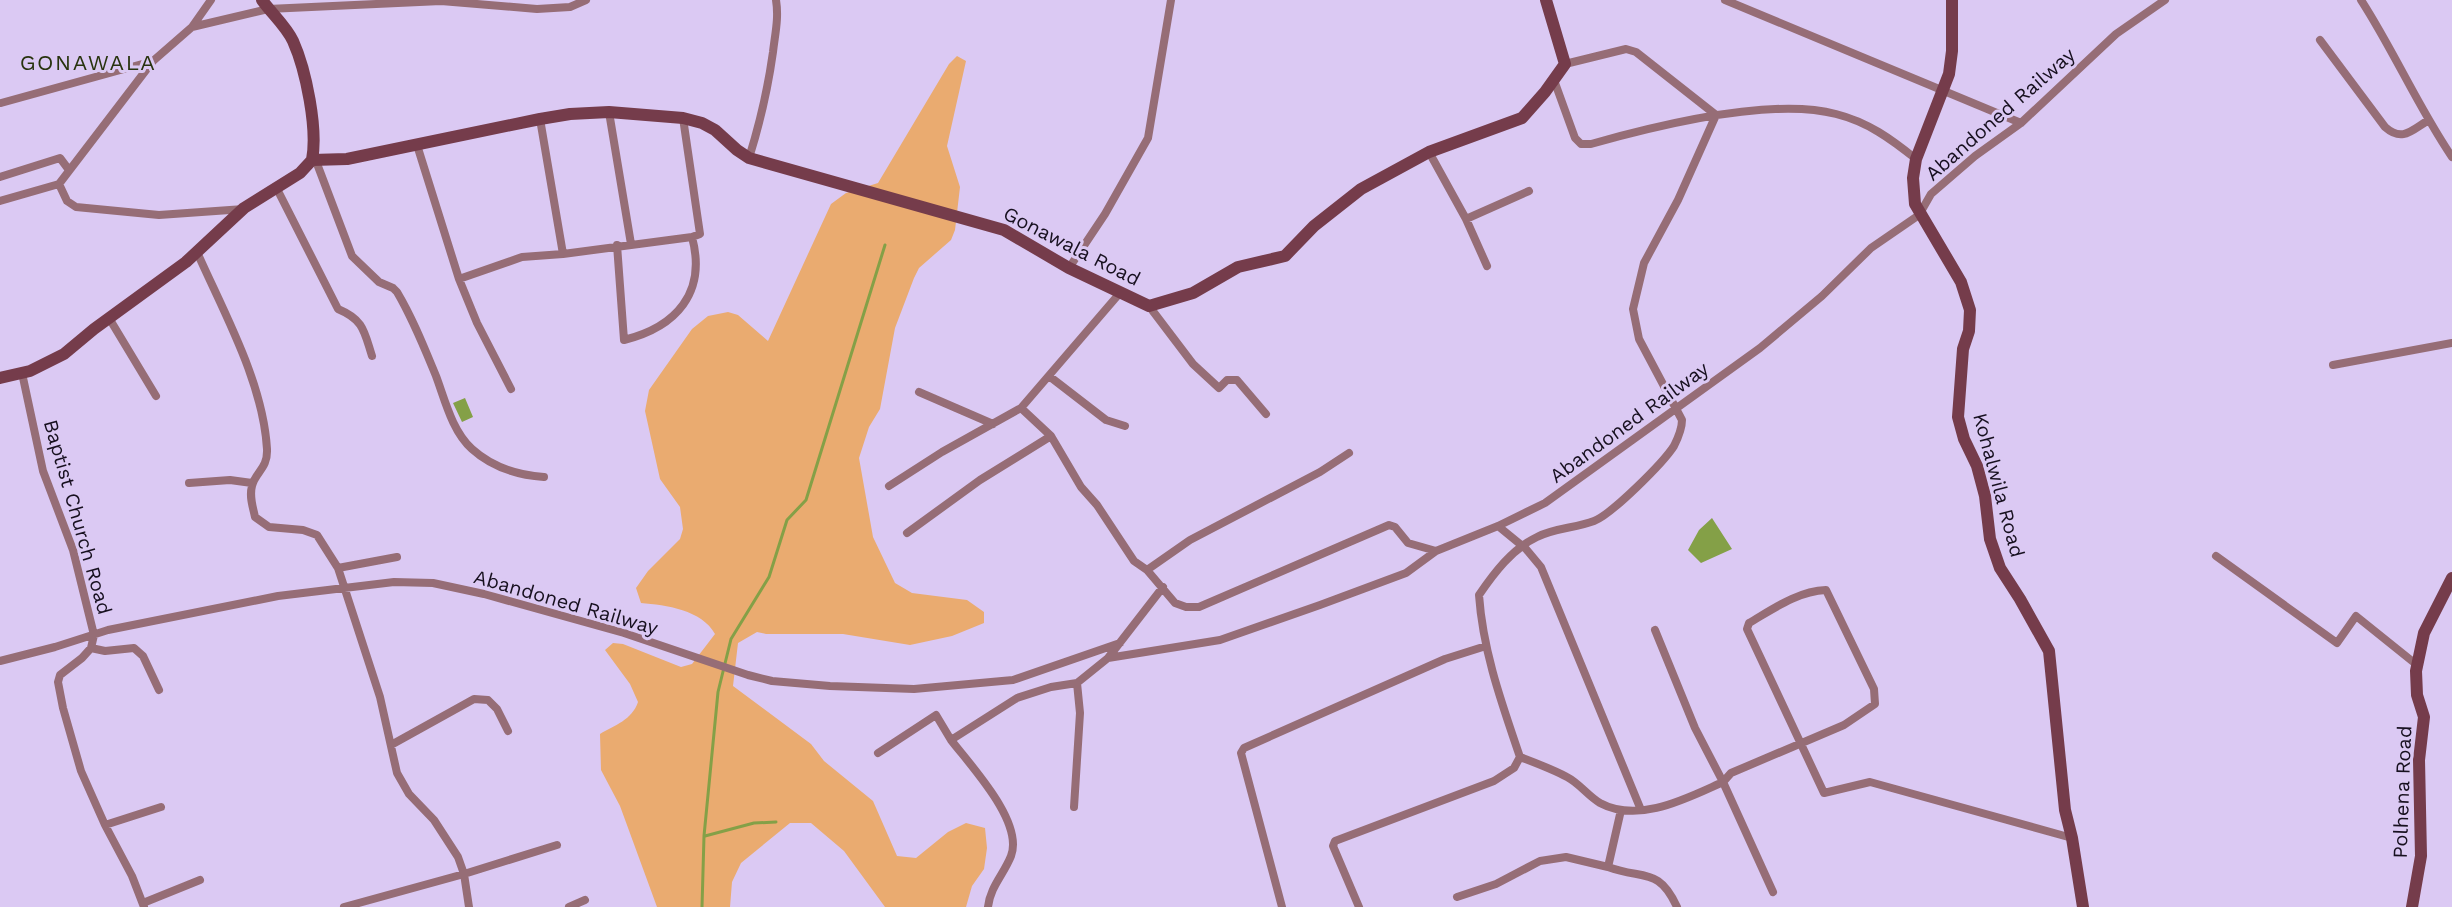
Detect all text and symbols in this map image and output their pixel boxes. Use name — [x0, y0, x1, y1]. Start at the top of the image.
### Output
street label: Abandoned Railway — [1920, 42, 2080, 186]
district label: GONAWALA — [20, 50, 156, 75]
street label: Gonawala Road — [1000, 201, 1144, 291]
street label: Abandoned Railway — [1545, 356, 1714, 488]
street label: Kohalwila Road — [1968, 410, 2030, 560]
street label: Baptist Church Road — [39, 417, 117, 617]
street label: Abandoned Railway — [471, 564, 662, 640]
street label: Polhena Road — [2388, 725, 2416, 859]

